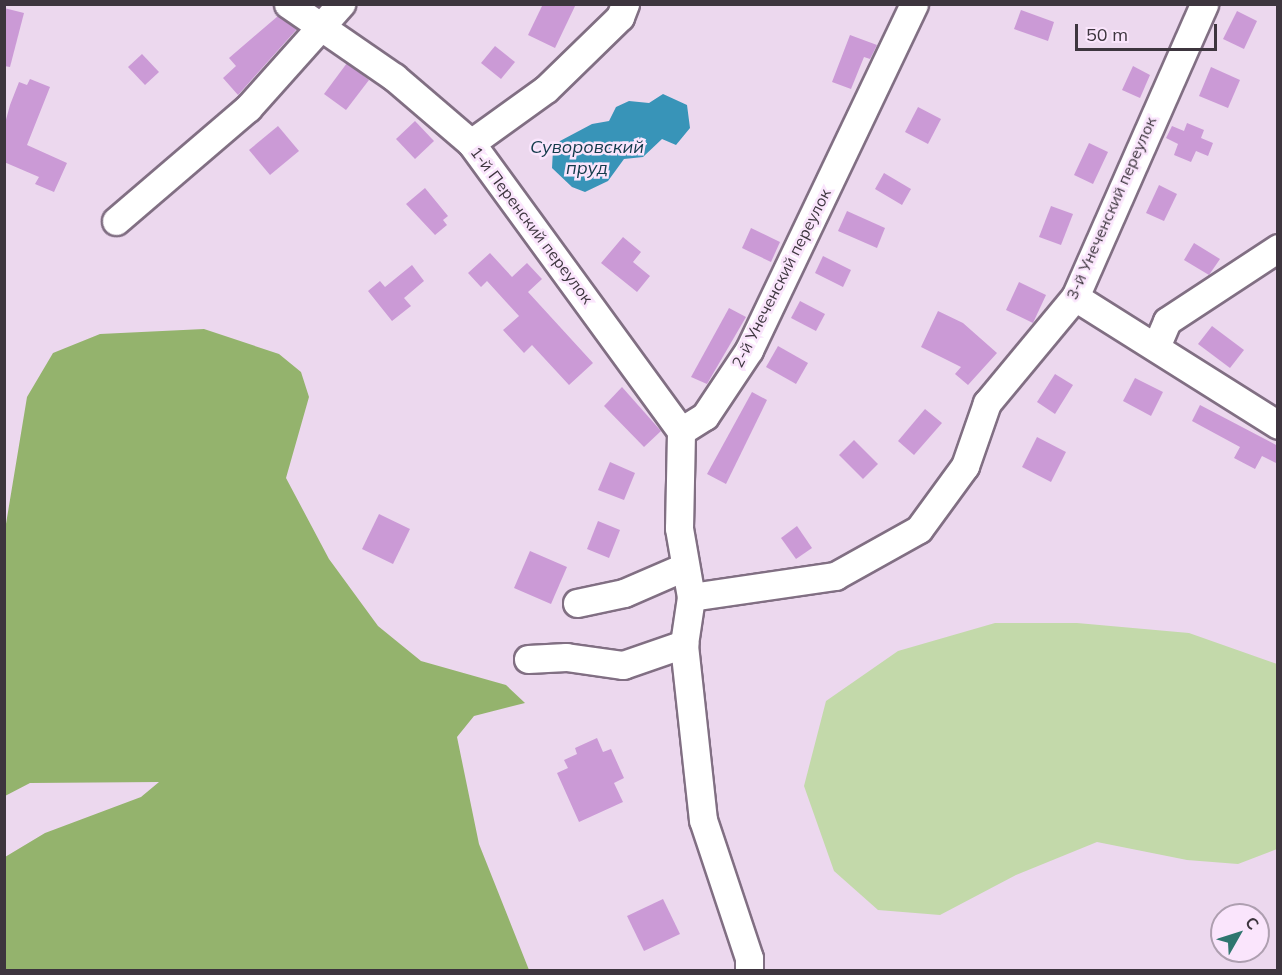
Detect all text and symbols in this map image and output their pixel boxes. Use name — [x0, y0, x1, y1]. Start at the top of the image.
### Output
scale bar — [1078, 12, 1220, 50]
text: 50 m — [1086, 23, 1128, 46]
street label: 3-й Унеченский переулок — [1062, 114, 1160, 302]
water label: Суворовский пруд — [530, 137, 644, 180]
street label: 1-й Перенский переулок — [467, 143, 597, 307]
street label: 2-й Унеченский переулок — [727, 185, 835, 371]
north arrow — [1210, 903, 1270, 963]
text: С — [1241, 912, 1264, 933]

